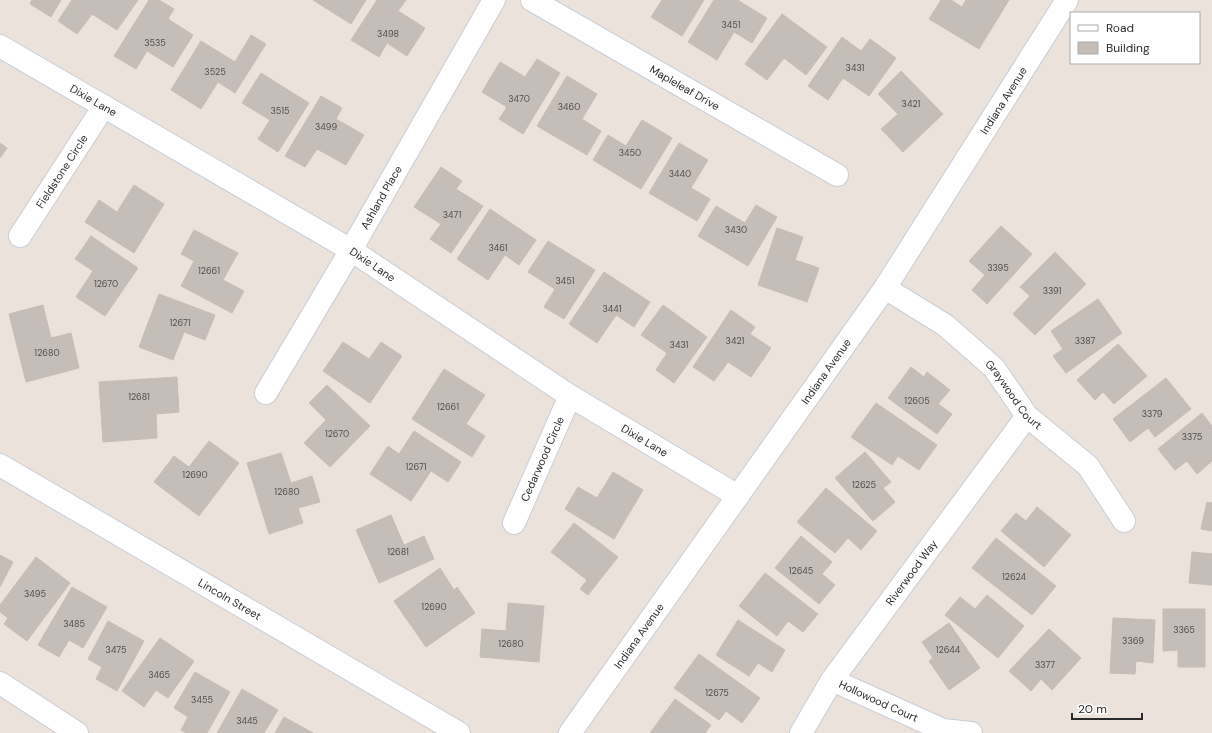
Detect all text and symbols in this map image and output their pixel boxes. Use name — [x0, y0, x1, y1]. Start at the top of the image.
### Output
legend — [1070, 12, 1200, 64]
house number: 3451 — [721, 19, 741, 31]
text: Road — [1106, 20, 1134, 36]
house number: 3498 — [377, 28, 399, 40]
house number: 3535 — [144, 37, 166, 49]
text: Building — [1106, 40, 1150, 56]
street label: Mapleleaf Drive — [647, 62, 722, 113]
house number: 3431 — [846, 62, 865, 74]
street label: Indiana Avenue — [977, 64, 1030, 137]
house number: 3525 — [204, 66, 226, 78]
street label: Dixie Lane — [67, 81, 119, 119]
house number: 3470 — [508, 93, 530, 105]
house number: 3421 — [902, 98, 921, 110]
house number: 3460 — [558, 101, 580, 113]
house number: 3515 — [270, 105, 290, 117]
house number: 3499 — [315, 121, 337, 133]
street label: Fieldstone Circle — [33, 132, 91, 211]
house number: 3450 — [619, 147, 641, 159]
street label: Ashland Place — [357, 163, 405, 232]
house number: 3440 — [669, 168, 691, 180]
house number: 3471 — [443, 209, 461, 221]
house number: 3430 — [725, 224, 747, 236]
house number: 3461 — [488, 242, 508, 254]
street label: Dixie Lane — [347, 244, 398, 285]
house number: 3395 — [987, 262, 1009, 274]
house number: 12661 — [198, 265, 220, 277]
house number: 3451 — [555, 275, 575, 287]
house number: 12670 — [94, 278, 118, 290]
house number: 3391 — [1043, 285, 1062, 297]
house number: 3441 — [602, 303, 622, 315]
house number: 12671 — [169, 317, 191, 329]
house number: 3421 — [726, 335, 745, 347]
house number: 3387 — [1075, 335, 1096, 347]
street label: Indiana Avenue — [798, 336, 854, 407]
house number: 3431 — [670, 339, 689, 351]
house number: 12680 — [34, 347, 60, 359]
street label: Graywood Court — [983, 357, 1045, 432]
house number: 12681 — [128, 391, 150, 403]
house number: 12605 — [904, 395, 930, 407]
house number: 12661 — [437, 401, 459, 413]
house number: 3379 — [1142, 408, 1163, 420]
street label: Cedarwood Circle — [517, 414, 567, 504]
street label: Dixie Lane — [619, 421, 670, 460]
house number: 12670 — [325, 428, 349, 440]
house number: 3375 — [1182, 431, 1202, 443]
house number: 12671 — [405, 461, 427, 473]
house number: 12690 — [182, 469, 208, 481]
house number: 12625 — [852, 479, 876, 491]
house number: 12680 — [274, 486, 300, 498]
street label: Riverwood Way — [883, 537, 940, 608]
house number: 12681 — [387, 546, 409, 558]
house number: 12645 — [789, 565, 813, 577]
house number: 12624 — [1002, 571, 1026, 583]
street label: Lincoln Street — [196, 575, 264, 623]
house number: 3495 — [24, 588, 46, 600]
street label: Indiana Avenue — [611, 600, 667, 671]
house number: 12690 — [421, 601, 447, 613]
house number: 3485 — [63, 618, 85, 630]
house number: 3365 — [1173, 624, 1195, 636]
house number: 3369 — [1122, 635, 1144, 647]
house number: 12680 — [498, 638, 524, 650]
house number: 3475 — [106, 644, 126, 656]
house number: 12644 — [936, 644, 961, 656]
house number: 3377 — [1035, 659, 1055, 671]
house number: 3465 — [148, 669, 170, 681]
street label: Hollowood Court — [837, 677, 920, 725]
house number: 12675 — [705, 687, 729, 699]
house number: 3455 — [191, 694, 213, 706]
scale bar — [1072, 695, 1142, 721]
text: 20 m — [1078, 701, 1107, 717]
house number: 3445 — [236, 715, 258, 727]

